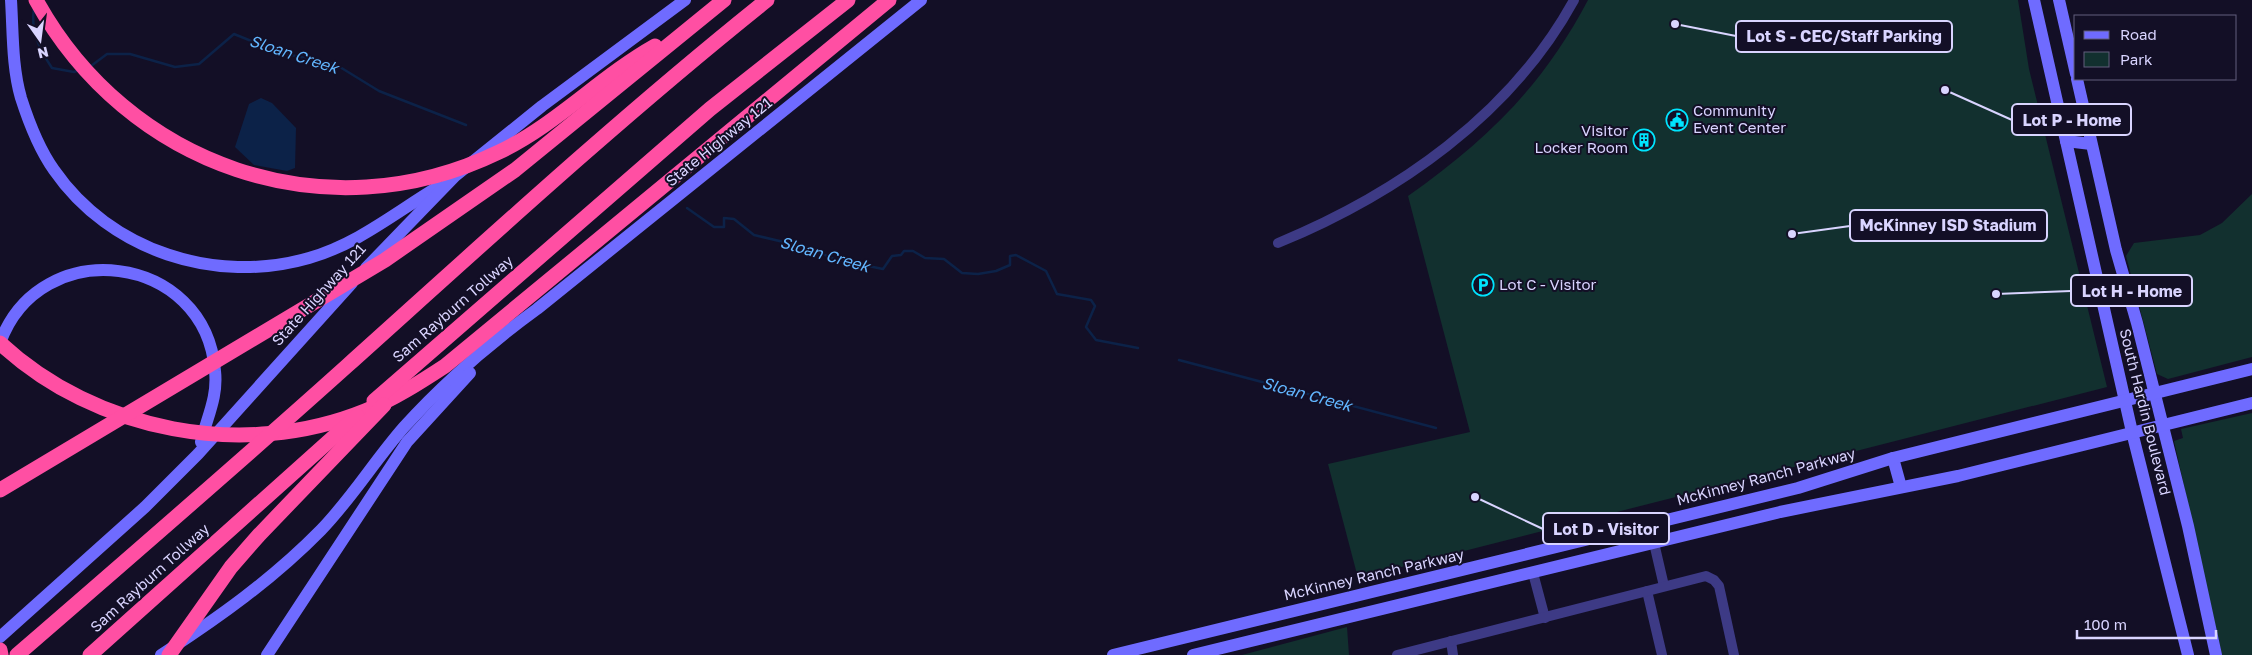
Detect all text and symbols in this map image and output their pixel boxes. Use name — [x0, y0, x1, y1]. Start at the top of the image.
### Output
north arrow — [15, 15, 65, 65]
legend — [2074, 15, 2237, 80]
callout: Lot S - CEC/Staff Parking — [1736, 21, 1952, 52]
text: Road — [2120, 25, 2157, 43]
text: Lot S - CEC/Staff Parking — [1746, 26, 1942, 46]
water label: Sloan Creek — [247, 30, 343, 78]
text: N — [36, 44, 50, 63]
text: Park — [2120, 50, 2153, 68]
street label: State Highway 121 — [662, 93, 775, 190]
place label: Community Event Center — [1693, 101, 1786, 136]
callout: Lot P - Home — [2012, 104, 2131, 135]
public building icon: Community Event Center — [1665, 108, 1689, 132]
text: Lot P - Home — [2022, 110, 2122, 130]
place label: Visitor Locker Room — [1535, 121, 1628, 156]
building icon: Visitor Locker Room — [1632, 128, 1656, 152]
callout: McKinney ISD Stadium — [1850, 210, 2047, 241]
text: McKinney ISD Stadium — [1859, 215, 2037, 235]
water label: Sloan Creek — [778, 232, 874, 277]
street label: State Highway 121 — [268, 240, 369, 349]
street label: Sam Rayburn Tollway — [388, 251, 517, 365]
parking icon: Lot C - Visitor — [1471, 273, 1495, 297]
place label: Lot C - Visitor — [1499, 275, 1597, 293]
callout: Lot H - Home — [2071, 275, 2192, 306]
text: Lot H - Home — [2082, 281, 2182, 301]
street label: South Hardin Boulevard — [2117, 327, 2175, 497]
water label: Sloan Creek — [1260, 372, 1356, 416]
street label: McKinney Ranch Parkway — [1674, 443, 1858, 509]
callout: Lot D - Visitor — [1543, 513, 1669, 544]
street label: Sam Rayburn Tollway — [86, 519, 213, 635]
text: Lot D - Visitor — [1553, 519, 1659, 539]
street label: McKinney Ranch Parkway — [1282, 544, 1466, 604]
scale bar — [2077, 608, 2216, 640]
text: 100 m — [2084, 615, 2127, 633]

